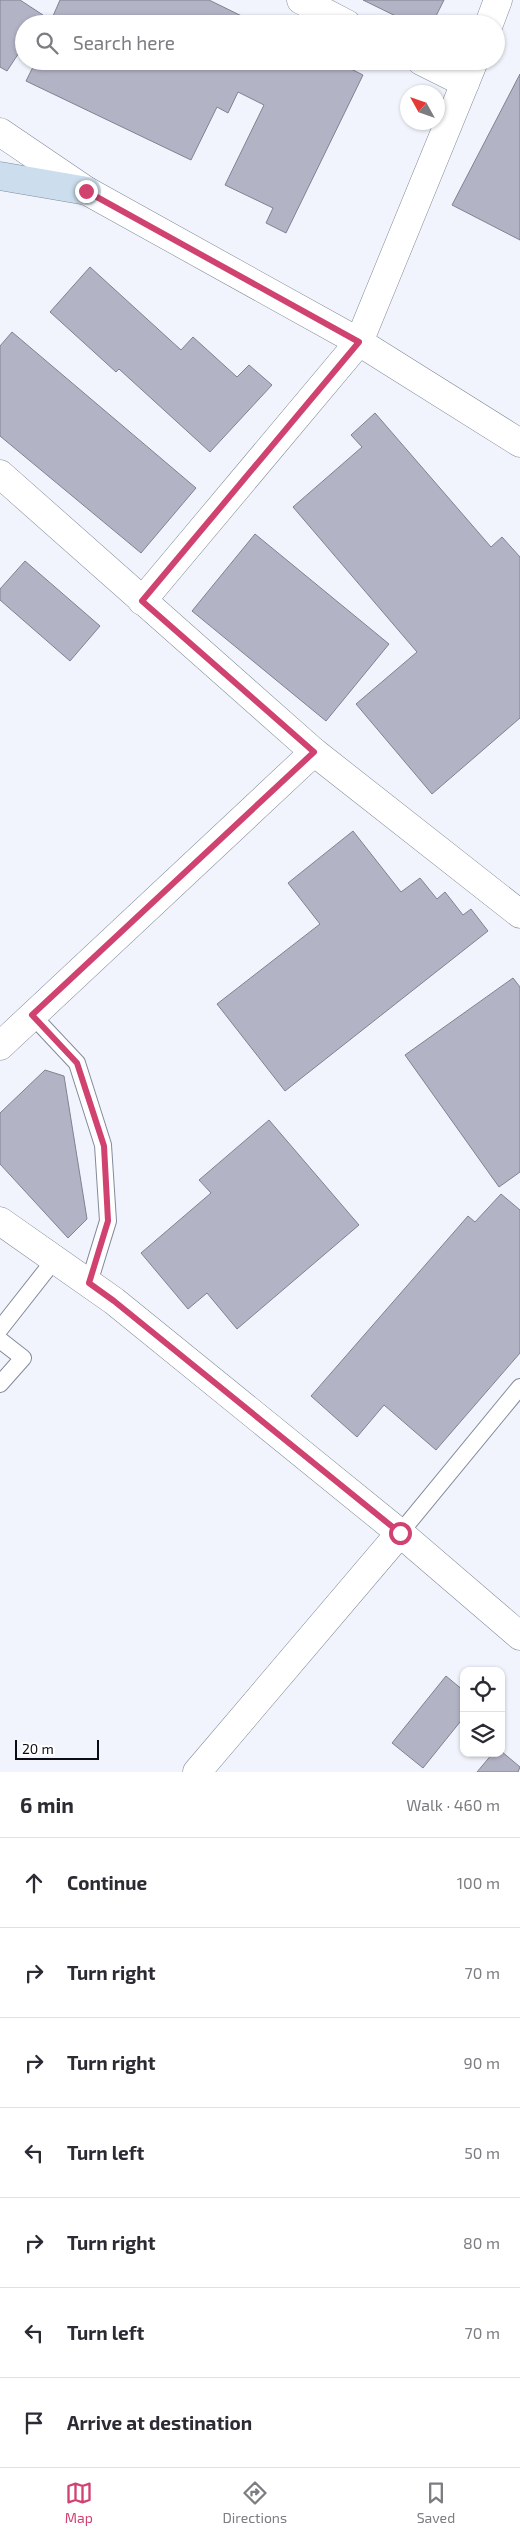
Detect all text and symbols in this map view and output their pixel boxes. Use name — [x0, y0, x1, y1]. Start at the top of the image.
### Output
search box — [15, 15, 505, 70]
icon: search — [33, 29, 61, 57]
text: Search here — [73, 31, 175, 54]
north arrow — [400, 85, 445, 130]
route end — [75, 180, 98, 203]
route start — [389, 1522, 412, 1545]
map controls — [460, 1667, 505, 1757]
button: locate — [460, 1667, 505, 1712]
button: layers — [460, 1712, 505, 1757]
scale bar — [15, 1737, 99, 1760]
text: 20 m — [22, 1740, 54, 1757]
text: 6 min — [20, 1792, 74, 1817]
text: Walk · 460 m — [406, 1795, 500, 1814]
icon: ahead — [20, 1869, 48, 1897]
text: Continue — [67, 1871, 147, 1894]
text: 100 m — [457, 1873, 500, 1892]
icon: right — [20, 1959, 48, 1987]
text: Turn right — [67, 1961, 155, 1984]
text: 70 m — [465, 1963, 500, 1982]
icon: right — [20, 2049, 48, 2077]
text: Turn right — [67, 2051, 155, 2074]
text: 90 m — [464, 2053, 500, 2072]
icon: left — [20, 2139, 48, 2167]
text: Turn left — [67, 2141, 144, 2164]
text: 50 m — [464, 2143, 500, 2162]
icon: right — [20, 2229, 48, 2257]
text: Turn right — [67, 2231, 155, 2254]
text: 80 m — [463, 2233, 500, 2252]
icon: left — [20, 2319, 48, 2347]
text: Turn left — [67, 2321, 144, 2344]
text: 70 m — [465, 2323, 500, 2342]
icon: arrive — [20, 2409, 48, 2437]
text: Arrive at destination — [67, 2411, 252, 2434]
tab: Map — [65, 2479, 93, 2526]
tab: Directions — [223, 2479, 287, 2526]
tab: Saved — [417, 2479, 455, 2526]

